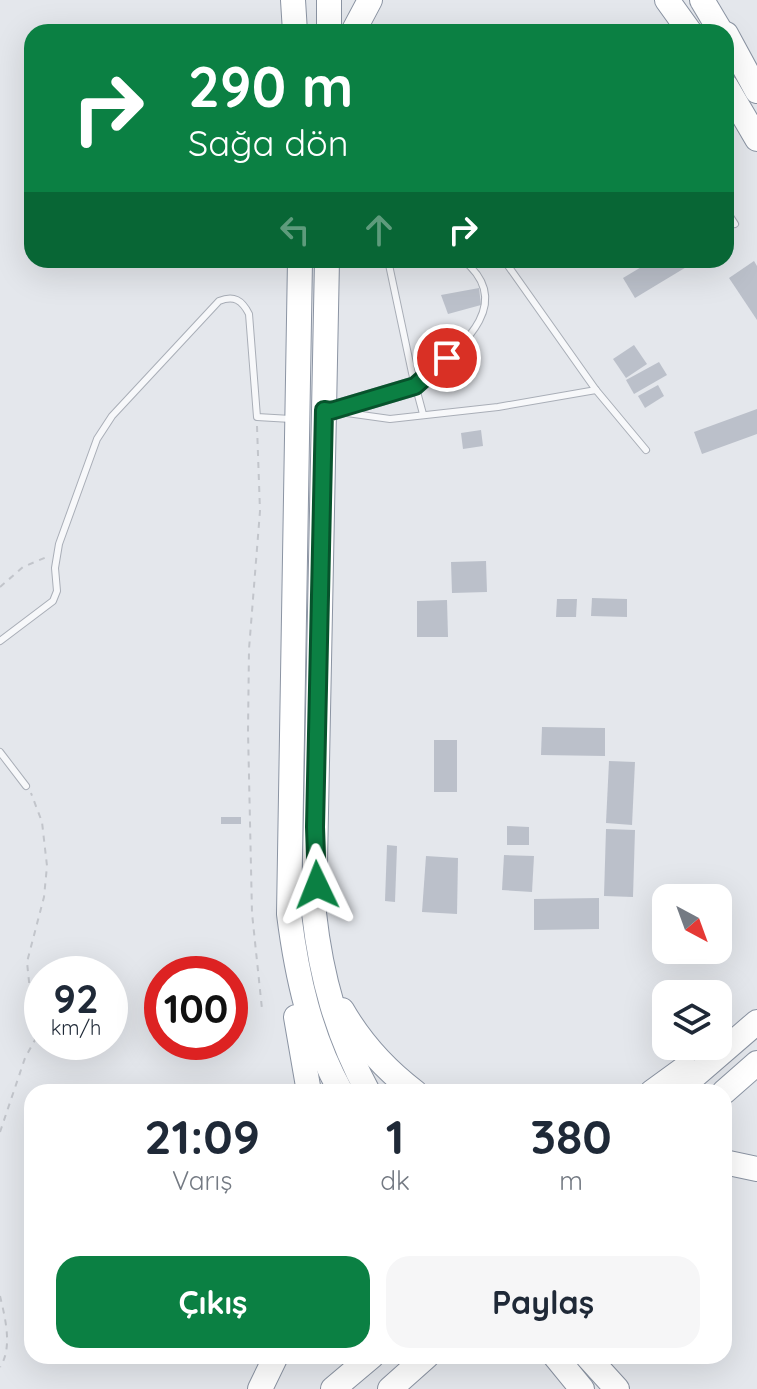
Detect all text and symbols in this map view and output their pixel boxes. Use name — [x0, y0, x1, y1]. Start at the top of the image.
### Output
text: 290 m — [188, 51, 353, 121]
icon: right — [56, 56, 160, 160]
text: Sağa dön — [188, 120, 349, 165]
icon: left — [273, 208, 317, 252]
icon: ahead — [357, 208, 401, 252]
icon: right — [441, 208, 485, 252]
pin — [413, 324, 481, 392]
icon: arrive — [425, 336, 469, 380]
position arrow — [275, 843, 359, 927]
north arrow — [652, 884, 732, 964]
map controls — [652, 884, 732, 1060]
speed limit sign: 100 — [144, 956, 248, 1060]
text: 92 — [53, 973, 99, 1023]
button: layers — [652, 980, 732, 1060]
text: km/h — [51, 1015, 101, 1040]
text: 21:09 — [144, 1106, 260, 1166]
text: 1 — [386, 1106, 404, 1166]
text: 380 — [530, 1106, 612, 1166]
text: Varış — [172, 1164, 232, 1197]
text: dk — [380, 1164, 410, 1197]
text: m — [559, 1164, 583, 1197]
button: Çıkış — [56, 1256, 370, 1348]
button: Paylaş — [386, 1256, 700, 1348]

